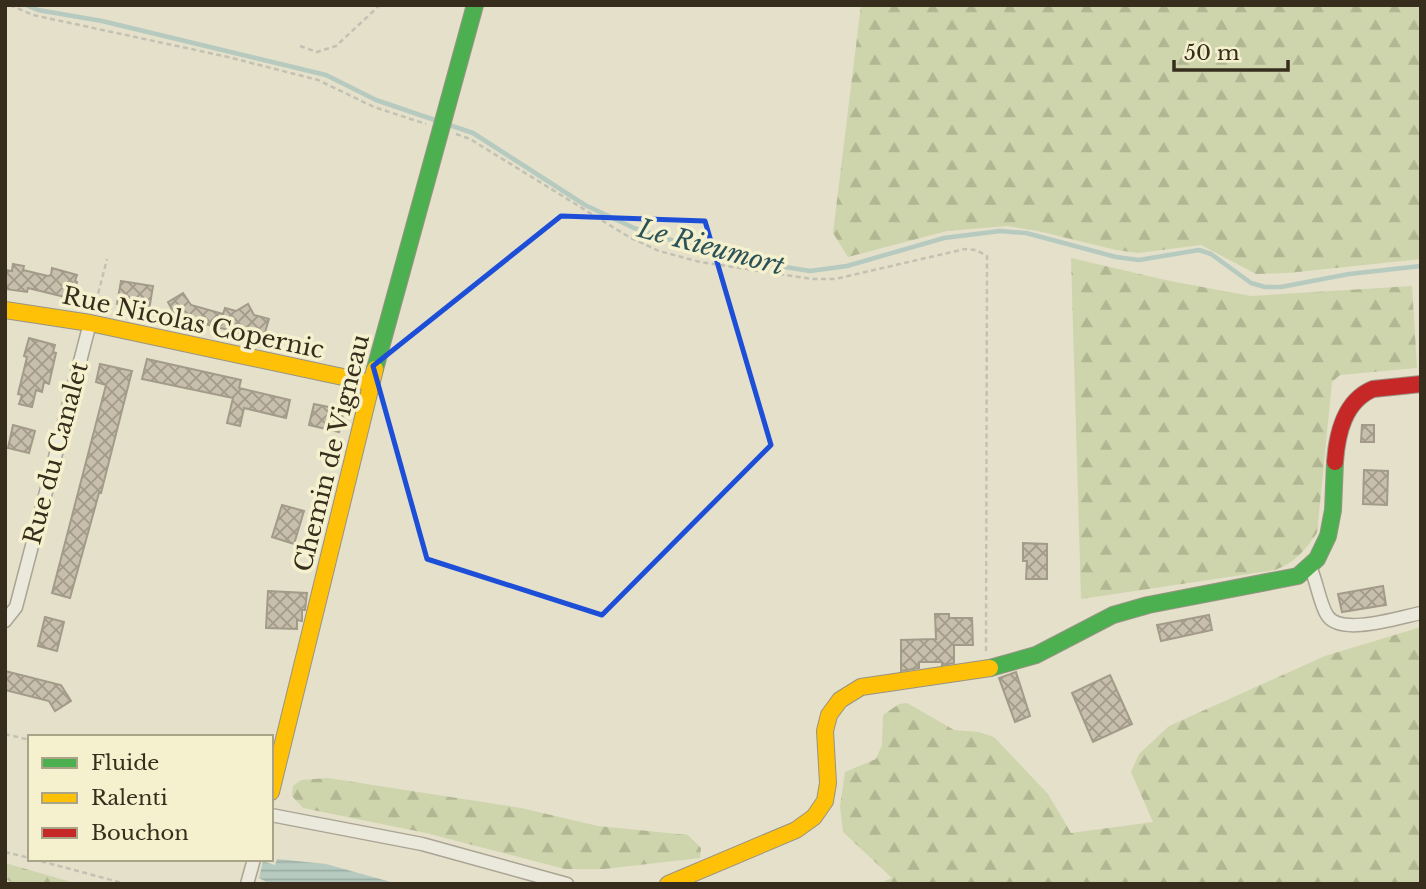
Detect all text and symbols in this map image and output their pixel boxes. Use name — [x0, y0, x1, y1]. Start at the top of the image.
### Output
scale bar — [1174, 28, 1288, 72]
text: 50 m — [1184, 40, 1240, 66]
water label: Le Rieumort — [633, 212, 788, 282]
street label: Rue Nicolas Copernic — [60, 281, 327, 364]
street label: Chemin de Vigneau — [288, 331, 375, 575]
street label: Rue du Canalet — [17, 358, 94, 547]
legend — [28, 735, 273, 861]
text: Fluide — [91, 750, 159, 776]
text: Ralenti — [91, 785, 168, 811]
text: Bouchon — [91, 820, 189, 846]

